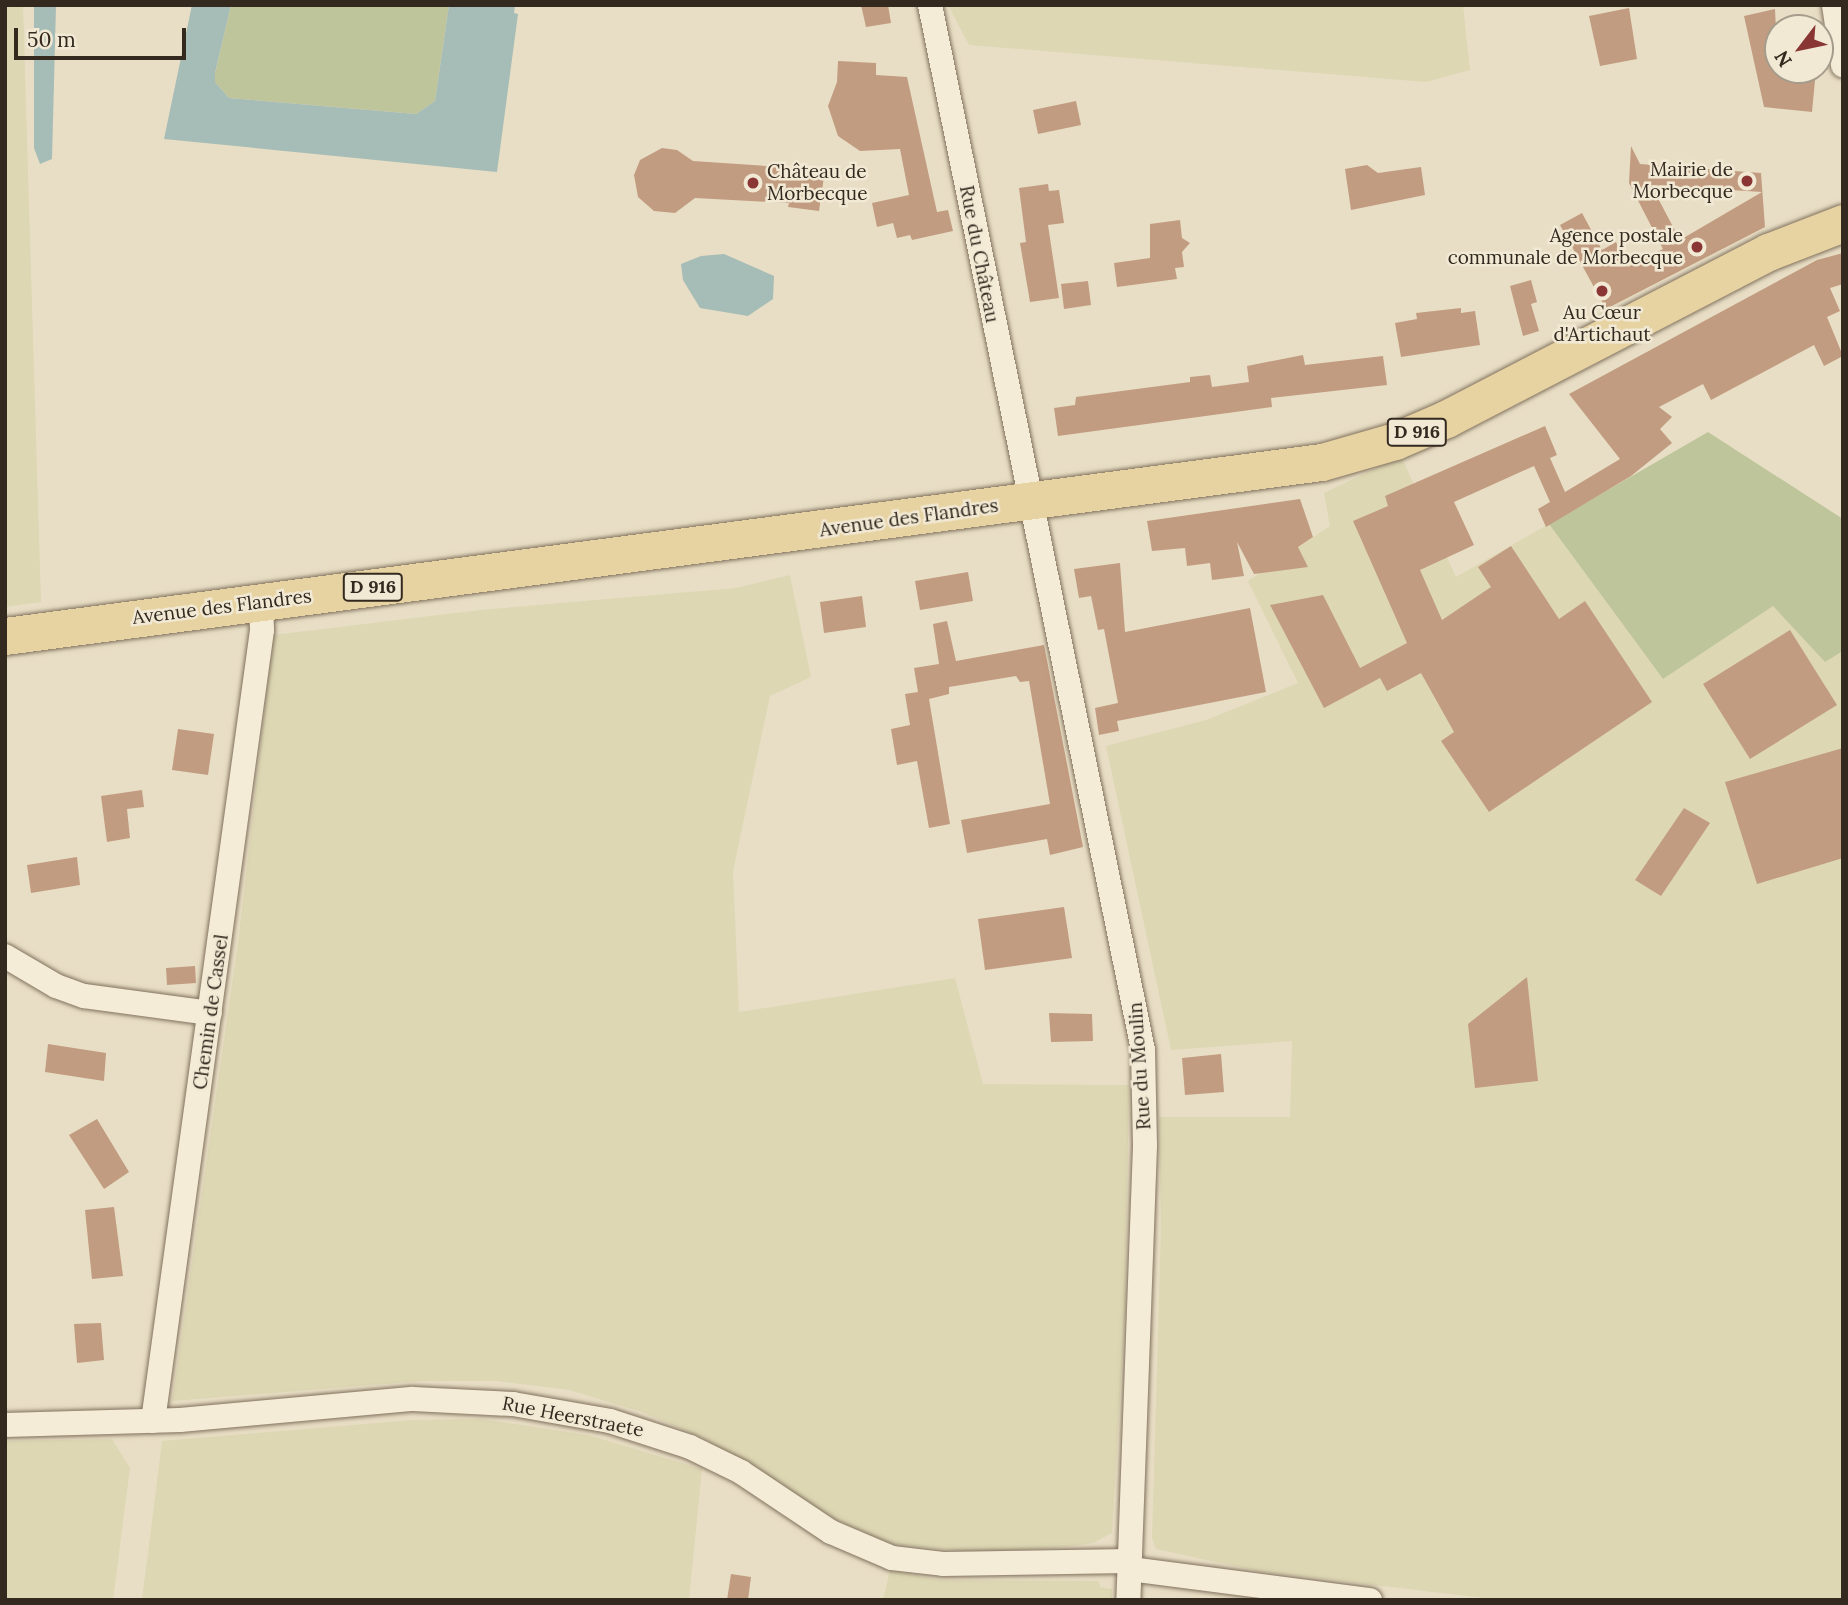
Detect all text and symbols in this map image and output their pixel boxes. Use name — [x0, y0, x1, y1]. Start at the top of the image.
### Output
scale bar — [18, 14, 189, 58]
north arrow — [1764, 14, 1834, 84]
text: 50 m — [27, 26, 76, 53]
text: N — [1769, 46, 1797, 72]
place label: Mairie de Morbecque — [1633, 159, 1733, 203]
place label: Château de Morbecque — [767, 161, 867, 205]
marker: Mairie de Morbecque — [1739, 173, 1755, 189]
marker: Château de Morbecque — [745, 175, 761, 191]
street label: Rue du Château — [955, 183, 1003, 325]
place label: Agence postale communale de Morbecque — [1448, 225, 1683, 269]
marker: Agence postale communale de Morbecque — [1689, 239, 1705, 255]
marker: Au Cœur d'Artichaut — [1594, 283, 1610, 299]
place label: Au Cœur d'Artichaut — [1553, 302, 1651, 346]
road number: D 916 — [1386, 418, 1448, 446]
street label: Avenue des Flandres — [818, 494, 1000, 542]
road number: D 916 — [342, 572, 404, 602]
street label: Avenue des Flandres — [131, 585, 313, 629]
street label: Chemin de Cassel — [189, 933, 233, 1091]
street label: Rue du Moulin — [1124, 1001, 1156, 1131]
street label: Rue Heerstraete — [500, 1392, 646, 1442]

